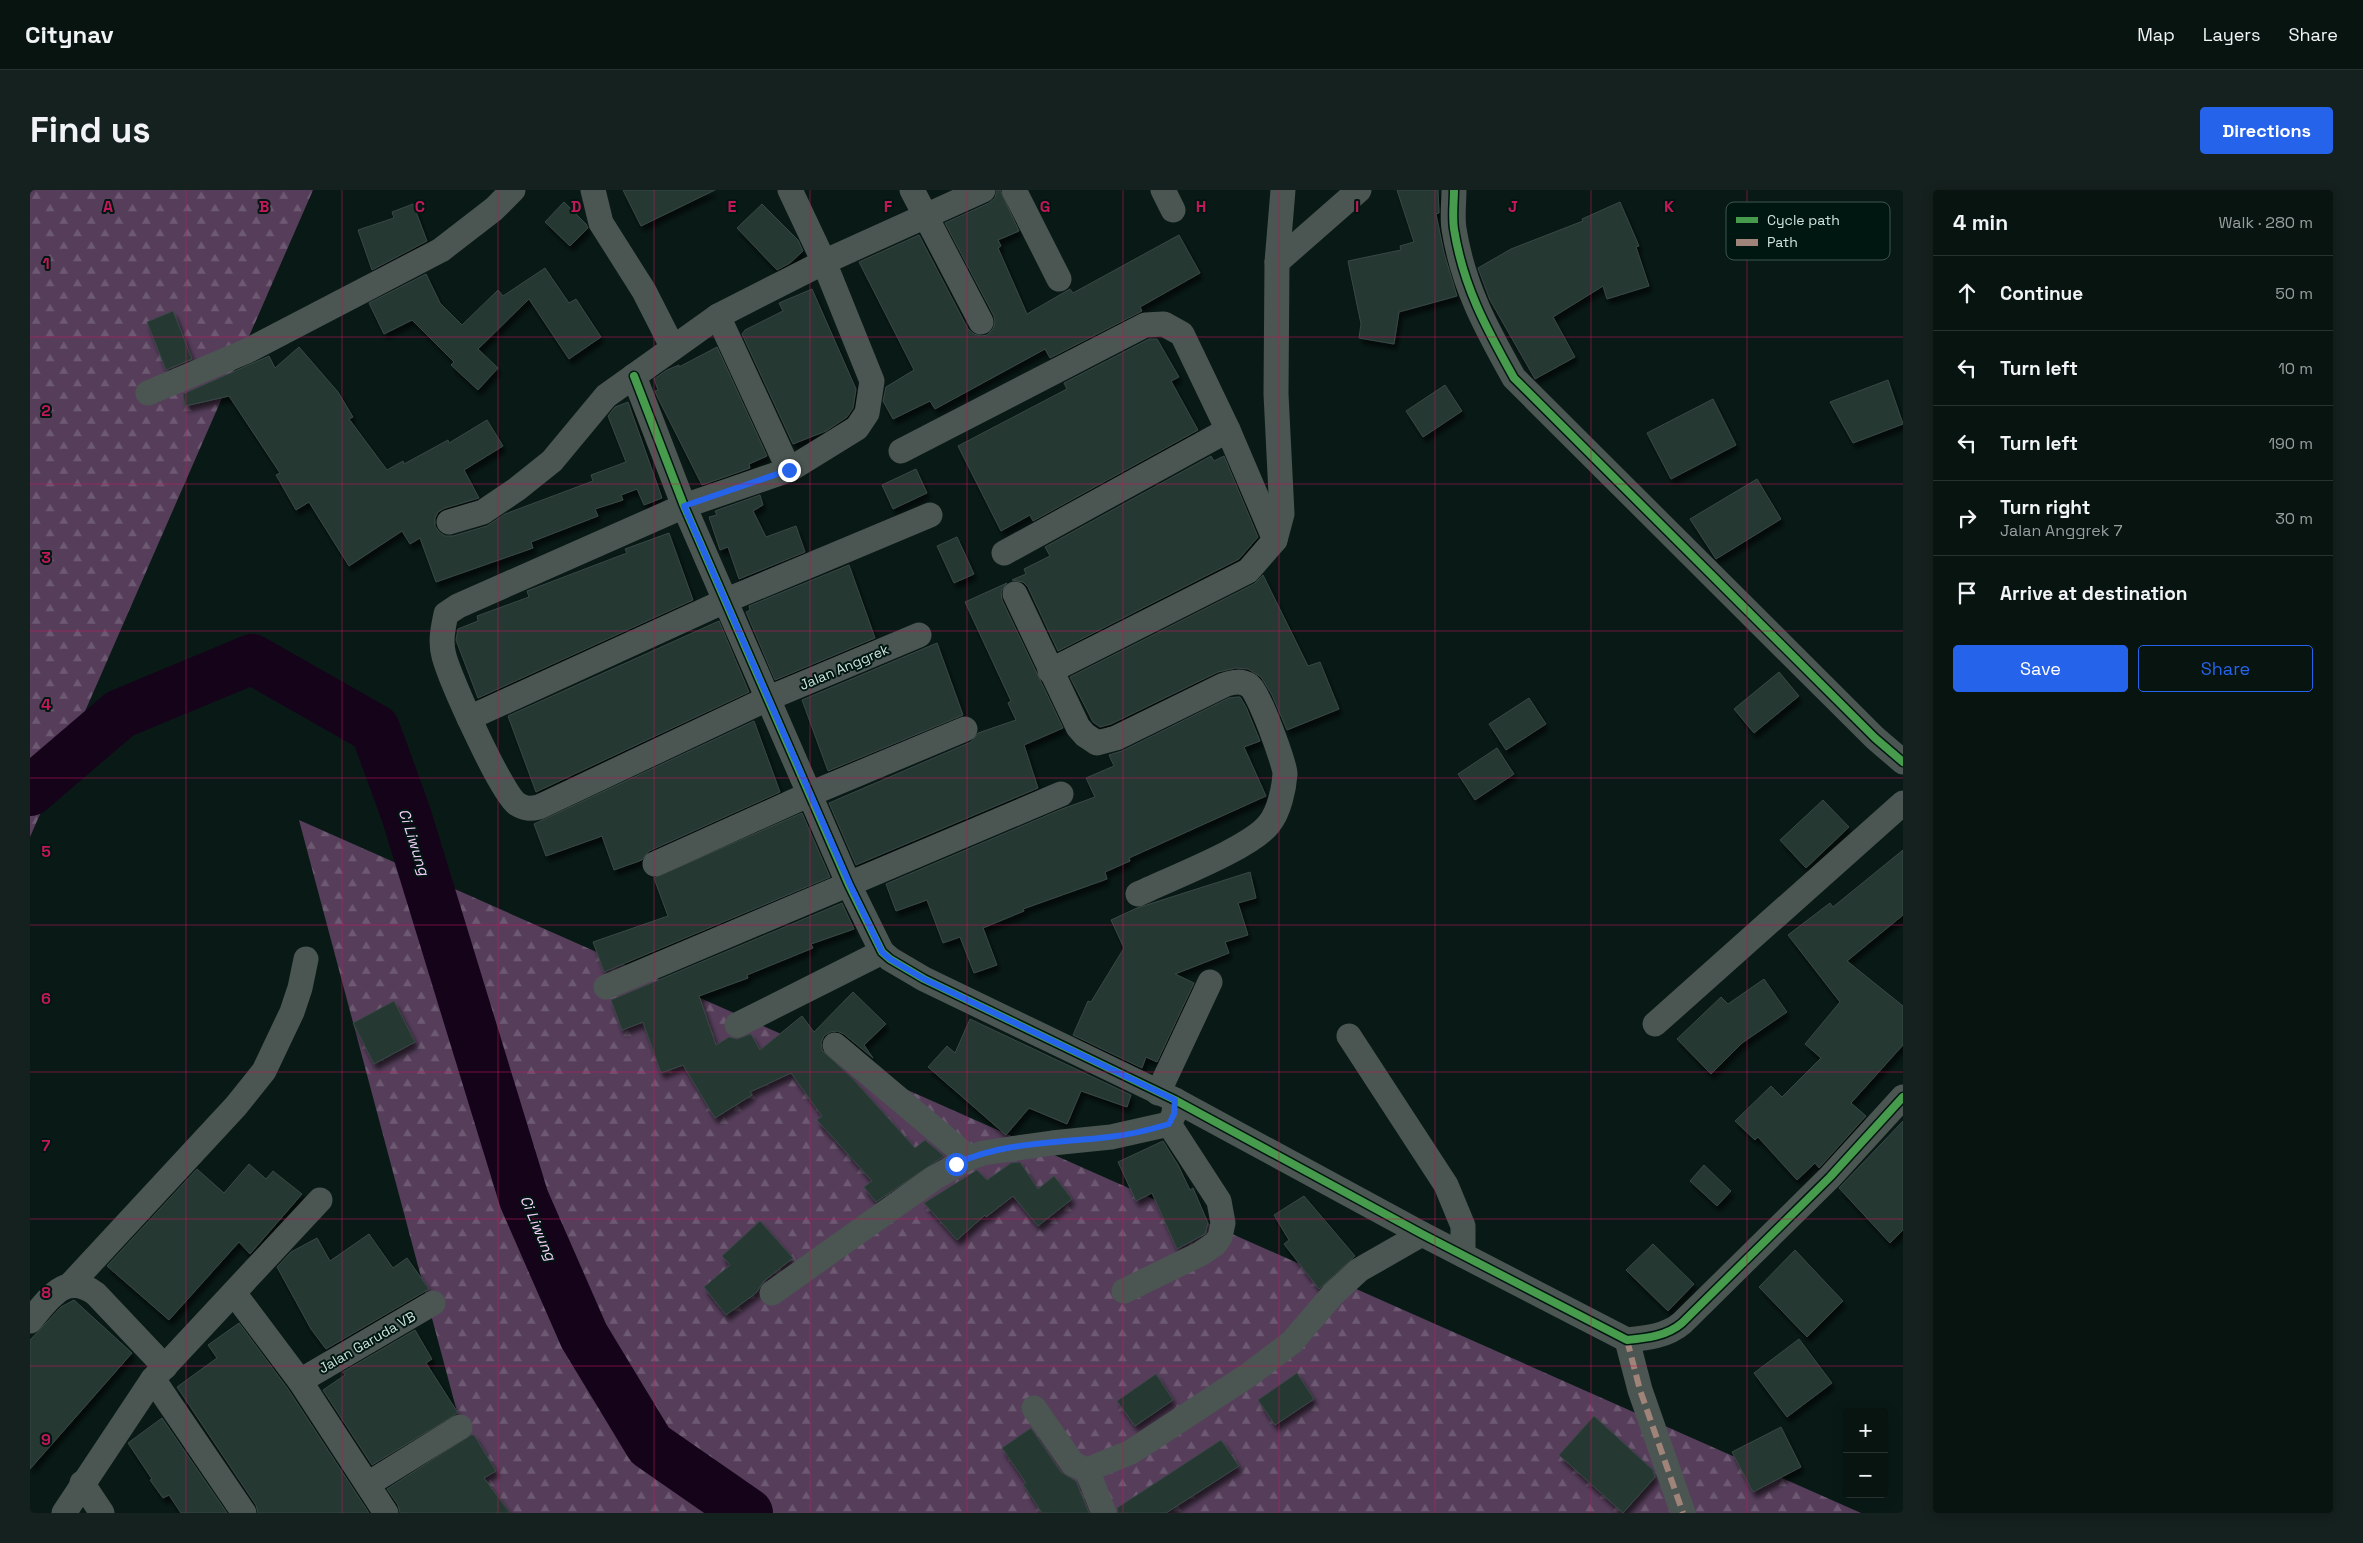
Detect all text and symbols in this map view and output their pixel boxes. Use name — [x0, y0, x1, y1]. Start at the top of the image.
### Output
text: Citynav — [25, 19, 114, 50]
text: Map — [2137, 23, 2175, 46]
text: Layers — [2203, 23, 2260, 46]
text: Share — [2288, 23, 2338, 46]
button: Directions — [2200, 107, 2333, 154]
text: Find us — [30, 108, 151, 152]
text: A — [103, 196, 113, 217]
text: B — [259, 196, 269, 217]
text: C — [415, 196, 425, 217]
text: D — [571, 196, 581, 217]
text: E — [728, 196, 737, 217]
text: F — [884, 196, 893, 217]
text: G — [1040, 196, 1050, 217]
text: H — [1196, 196, 1206, 217]
text: I — [1355, 196, 1359, 217]
text: J — [1508, 196, 1518, 217]
text: K — [1664, 196, 1674, 217]
legend — [1726, 202, 1890, 260]
text: 4 min — [1953, 209, 2008, 236]
text: Cycle path — [1767, 211, 1840, 229]
text: Walk · 280 m — [2218, 212, 2313, 233]
text: Path — [1767, 233, 1798, 251]
text: 1 — [42, 253, 50, 274]
icon: ahead — [1953, 279, 1981, 307]
text: Continue — [2000, 281, 2083, 306]
text: 50 m — [2275, 283, 2313, 304]
icon: left — [1953, 354, 1981, 382]
text: Turn left — [2000, 356, 2078, 381]
text: 10 m — [2278, 358, 2313, 379]
text: 2 — [41, 400, 51, 421]
icon: left — [1953, 429, 1981, 457]
text: Turn left — [2000, 431, 2078, 456]
text: 190 m — [2268, 433, 2313, 454]
route end — [778, 459, 801, 482]
text: Turn right — [2000, 495, 2090, 520]
icon: right — [1953, 504, 1981, 532]
text: 30 m — [2275, 508, 2313, 529]
text: Jalan Anggrek 7 — [2000, 520, 2123, 541]
text: 3 — [41, 547, 51, 568]
icon: arrive — [1953, 579, 1981, 607]
text: Arrive at destination — [2000, 581, 2188, 606]
street label: Jalan Anggrek — [796, 640, 892, 694]
button: Save — [1953, 645, 2128, 692]
button: Share — [2138, 645, 2313, 692]
text: 4 — [41, 694, 51, 715]
water label: Ci Liwung — [395, 806, 435, 879]
text: 5 — [41, 841, 51, 862]
text: 6 — [41, 988, 51, 1009]
text: 7 — [42, 1135, 51, 1156]
route start — [945, 1153, 968, 1176]
water label: Ci Liwung — [516, 1192, 561, 1265]
text: 8 — [41, 1282, 51, 1303]
street label: Jalan Garuda VB — [315, 1307, 419, 1377]
map controls — [1843, 1408, 1888, 1498]
button: + — [1843, 1408, 1888, 1453]
text: 9 — [41, 1429, 51, 1450]
button: − — [1843, 1453, 1888, 1498]

